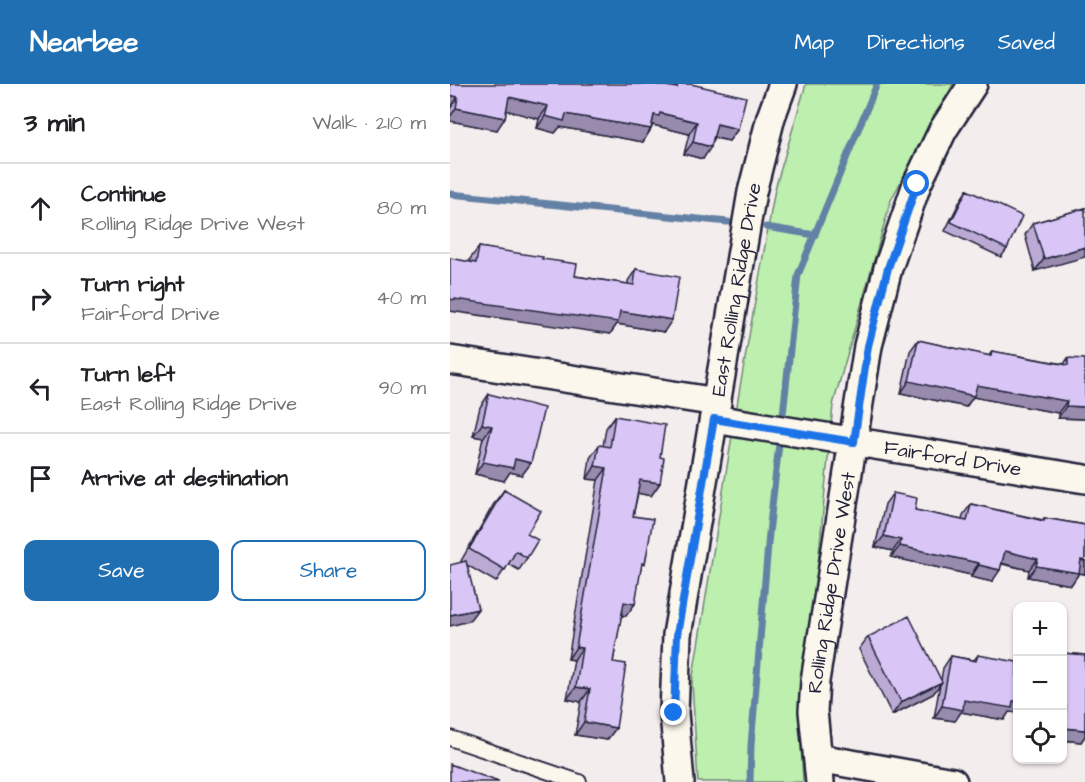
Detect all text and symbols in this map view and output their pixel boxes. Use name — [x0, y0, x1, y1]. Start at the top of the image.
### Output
text: Nearbee — [30, 23, 138, 62]
text: Map — [794, 28, 834, 57]
text: Directions — [867, 28, 965, 57]
text: Saved — [998, 28, 1055, 57]
text: 3 min — [24, 105, 85, 141]
text: Walk · 210 m — [313, 109, 426, 137]
route start — [903, 170, 929, 196]
text: Continue — [81, 179, 166, 210]
street label: East Rolling Ridge Drive — [705, 179, 769, 398]
icon: ahead — [24, 192, 57, 225]
text: 80 m — [377, 194, 426, 222]
text: Rolling Ridge Drive West — [81, 210, 305, 238]
text: Turn right — [81, 269, 184, 300]
icon: right — [24, 282, 57, 315]
text: 40 m — [376, 284, 426, 312]
text: Fairford Drive — [81, 300, 220, 328]
text: Turn left — [81, 359, 175, 390]
icon: left — [24, 372, 57, 405]
text: 90 m — [378, 374, 426, 402]
text: East Rolling Ridge Drive — [81, 390, 297, 418]
street label: Fairford Drive — [882, 434, 1024, 484]
icon: arrive — [24, 462, 57, 495]
text: Arrive at destination — [81, 463, 288, 494]
street label: Rolling Ridge Drive West — [801, 470, 863, 694]
button: Save — [24, 540, 219, 601]
button: Share — [231, 540, 426, 601]
map controls — [1013, 602, 1067, 764]
button: + — [1013, 602, 1067, 656]
button: − — [1013, 656, 1067, 710]
route end — [660, 699, 686, 725]
button: locate — [1013, 710, 1067, 764]

